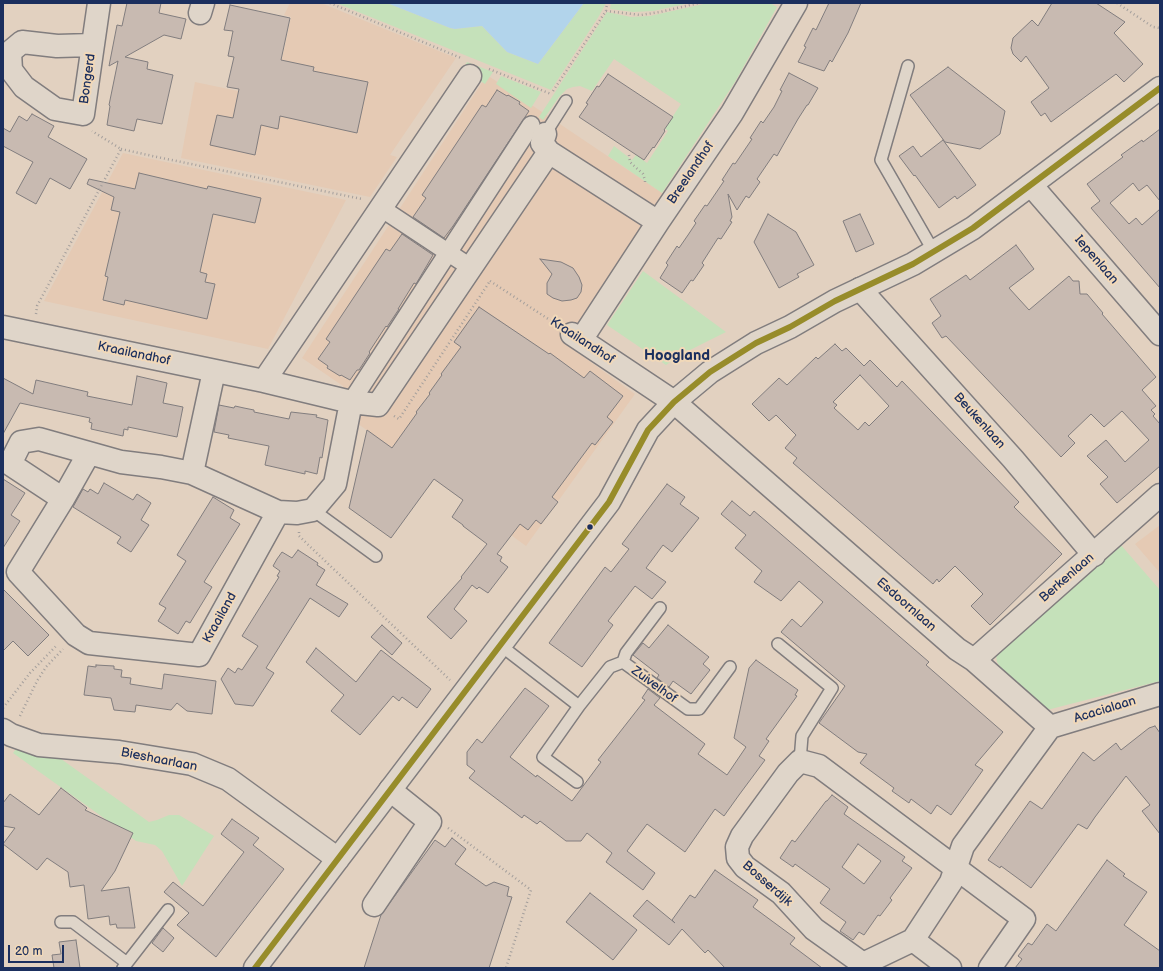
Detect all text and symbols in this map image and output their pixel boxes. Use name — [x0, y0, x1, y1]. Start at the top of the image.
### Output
street label: Bongerd — [77, 53, 99, 105]
street label: Breelandhof — [664, 139, 718, 207]
street label: Iepenlaan — [1071, 233, 1121, 287]
street label: Kraailandhof — [547, 314, 617, 368]
street label: Kraailandhof — [96, 339, 172, 369]
district label: Hoogland — [644, 347, 710, 365]
street label: Beukenlaan — [950, 390, 1008, 452]
unlabelled marker — [585, 522, 595, 532]
street label: Berkenlaan — [1036, 550, 1098, 606]
street label: Esdoornlaan — [873, 575, 939, 635]
street label: Kraailand — [200, 590, 240, 646]
street label: Zuivelhof — [628, 663, 680, 707]
street label: Acacialaan — [1072, 693, 1138, 727]
street label: Bieshaarlaan — [119, 745, 199, 775]
street label: Bosserdijk — [739, 858, 795, 910]
scale bar — [10, 937, 66, 963]
text: 20 m — [15, 944, 42, 959]

